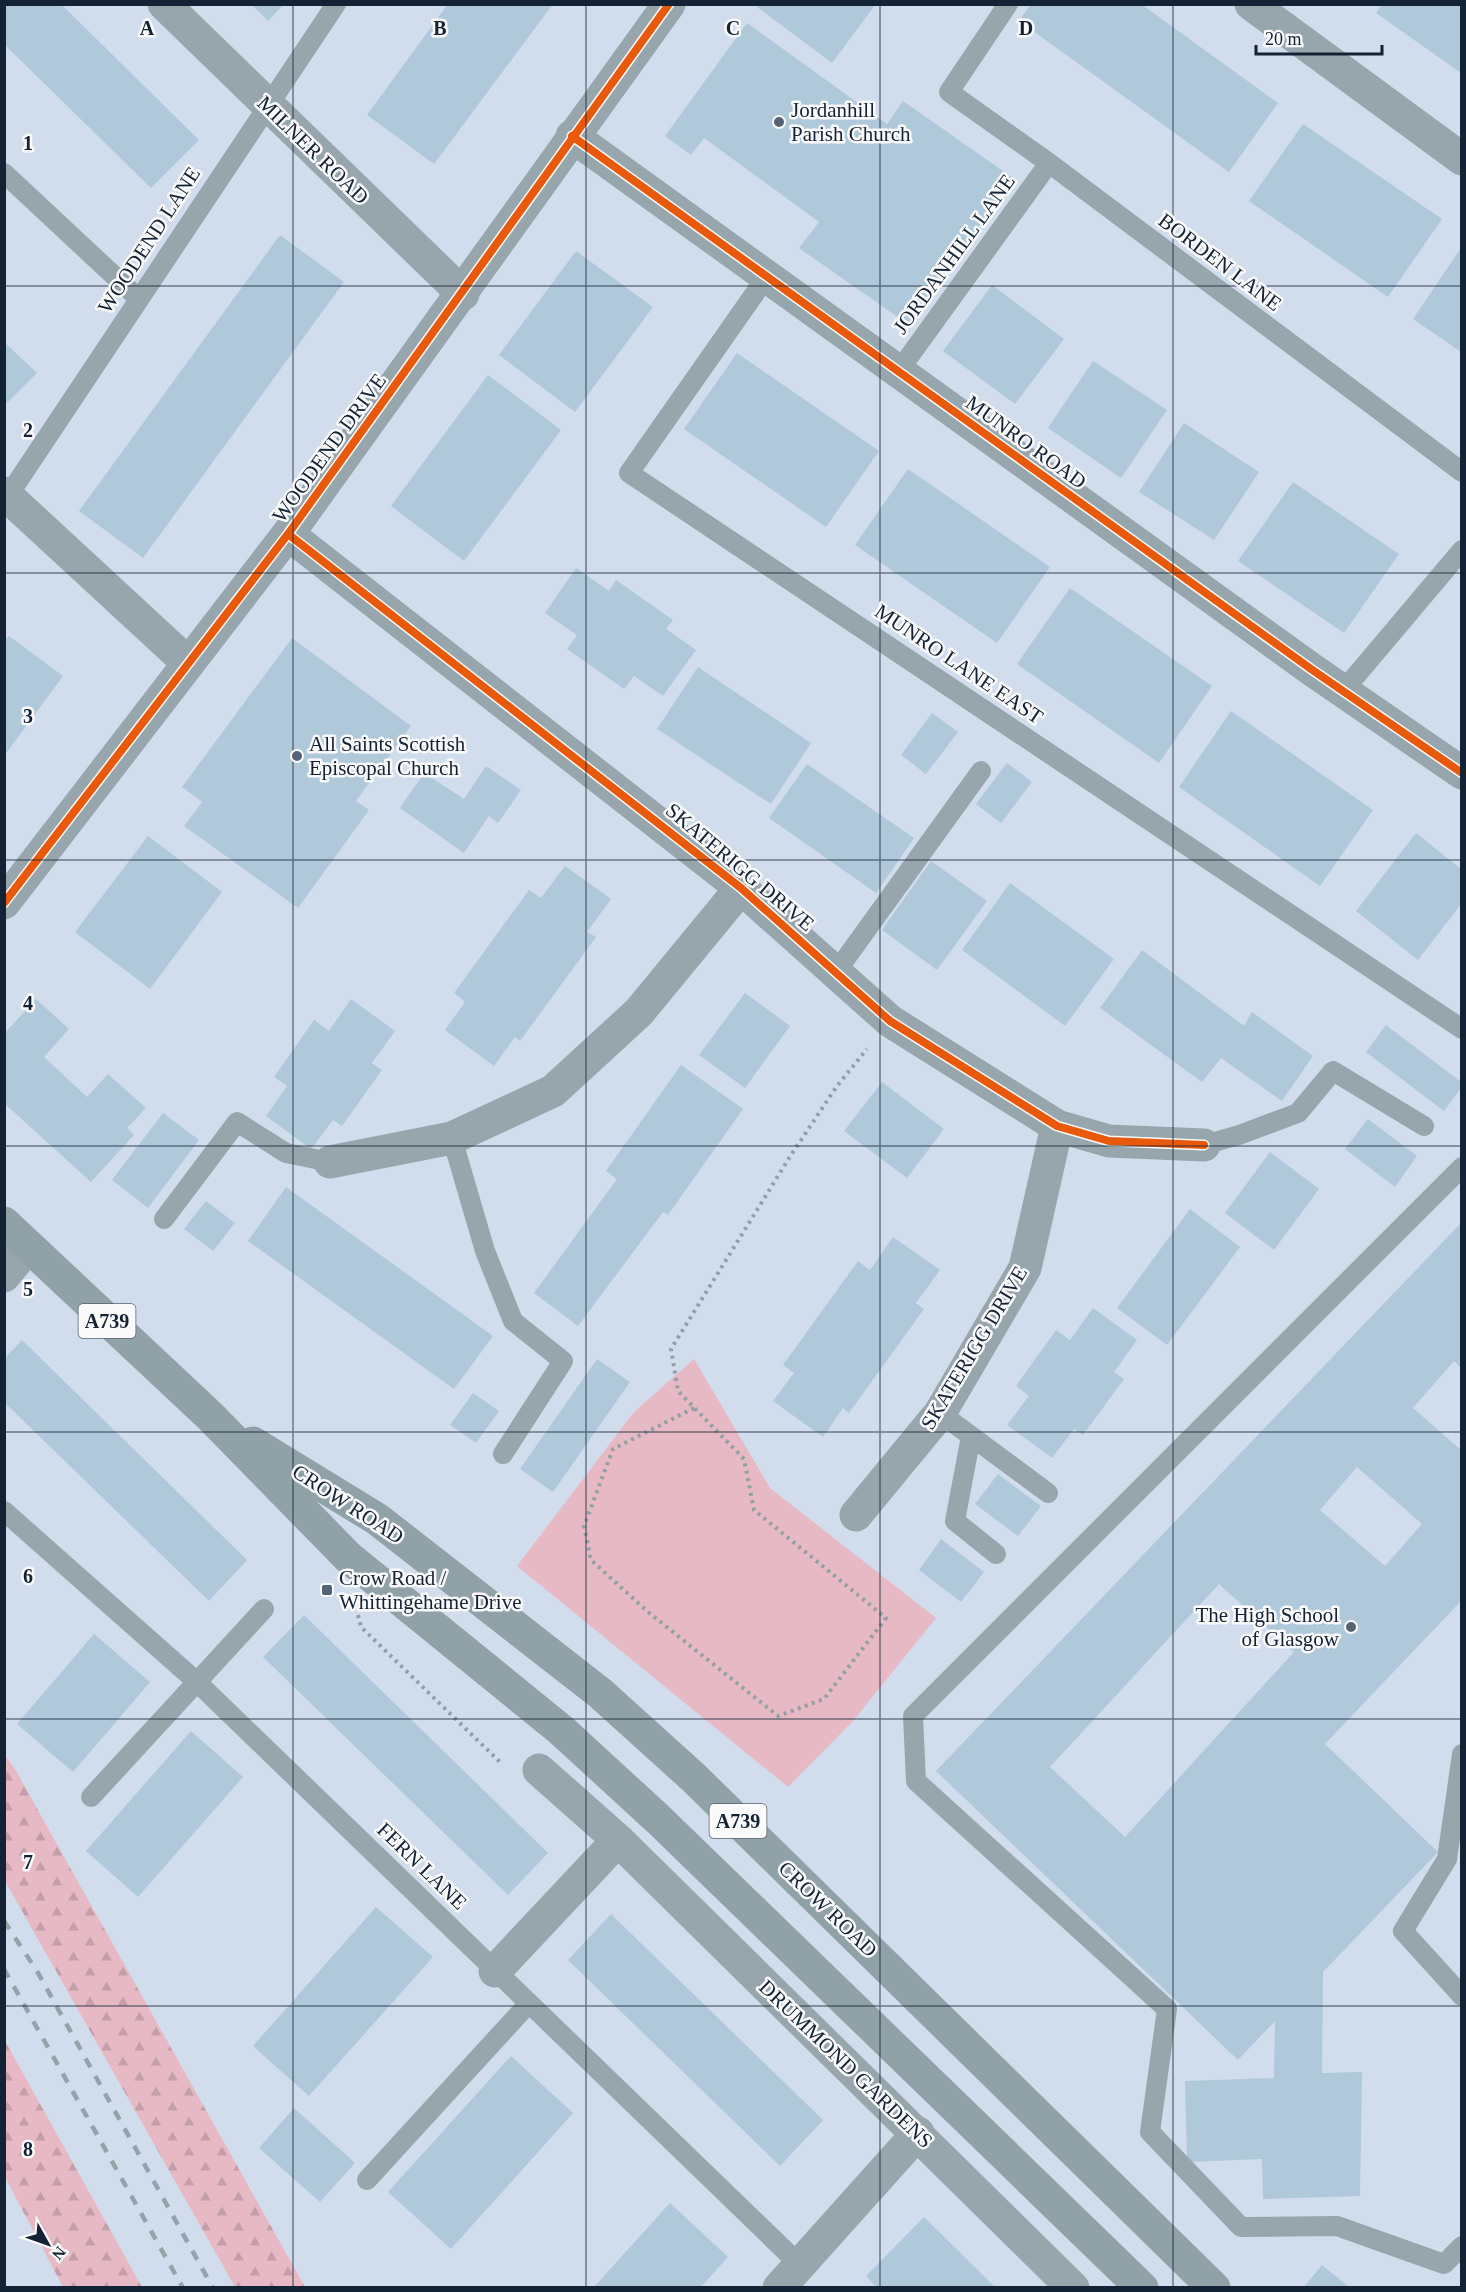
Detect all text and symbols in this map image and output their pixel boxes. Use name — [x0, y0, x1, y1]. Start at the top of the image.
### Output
text: A — [140, 17, 155, 39]
text: B — [433, 17, 447, 39]
text: C — [726, 17, 740, 39]
text: D — [1019, 17, 1033, 39]
scale bar — [1256, 18, 1382, 56]
text: 20 m — [1265, 29, 1302, 49]
street label: MILNER ROAD — [252, 91, 374, 209]
place label: Jordanhill Parish Church — [791, 98, 911, 146]
marker: Jordanhill Parish Church — [772, 115, 786, 129]
text: 1 — [23, 132, 33, 154]
street label: WOODEND LANE — [93, 162, 205, 318]
street label: JORDANHILL LANE — [888, 170, 1020, 338]
street label: BORDEN LANE — [1154, 208, 1286, 316]
street label: WOODEND DRIVE — [267, 369, 391, 527]
street label: MUNRO ROAD — [961, 390, 1091, 494]
text: 2 — [23, 419, 33, 441]
street label: MUNRO LANE EAST — [871, 599, 1048, 729]
text: 3 — [23, 705, 33, 727]
place label: All Saints Scottish Episcopal Church — [309, 732, 466, 780]
marker: All Saints Scottish Episcopal Church — [290, 749, 304, 763]
street label: SKATERIGG DRIVE — [661, 798, 819, 936]
text: 4 — [23, 992, 33, 1014]
street label: SKATERIGG DRIVE — [916, 1262, 1032, 1434]
text: 5 — [23, 1278, 33, 1300]
road number: A739 — [78, 1304, 136, 1338]
street label: CROW ROAD — [288, 1459, 408, 1549]
text: 6 — [23, 1565, 33, 1587]
place label: Crow Road / Whittingehame Drive — [339, 1566, 522, 1614]
marker: Crow Road / Whittingehame Drive — [320, 1583, 334, 1597]
place label: The High School of Glasgow — [1196, 1603, 1340, 1651]
marker: The High School of Glasgow — [1344, 1620, 1358, 1634]
road number: A739 — [710, 1804, 766, 1838]
street label: FERN LANE — [372, 1817, 472, 1915]
text: 7 — [23, 1851, 33, 1873]
street label: CROW ROAD — [774, 1856, 882, 1962]
street label: DRUMMOND GARDENS — [754, 1975, 938, 2153]
text: 8 — [23, 2138, 33, 2160]
north arrow — [18, 2214, 78, 2274]
text: N — [49, 2243, 69, 2264]

